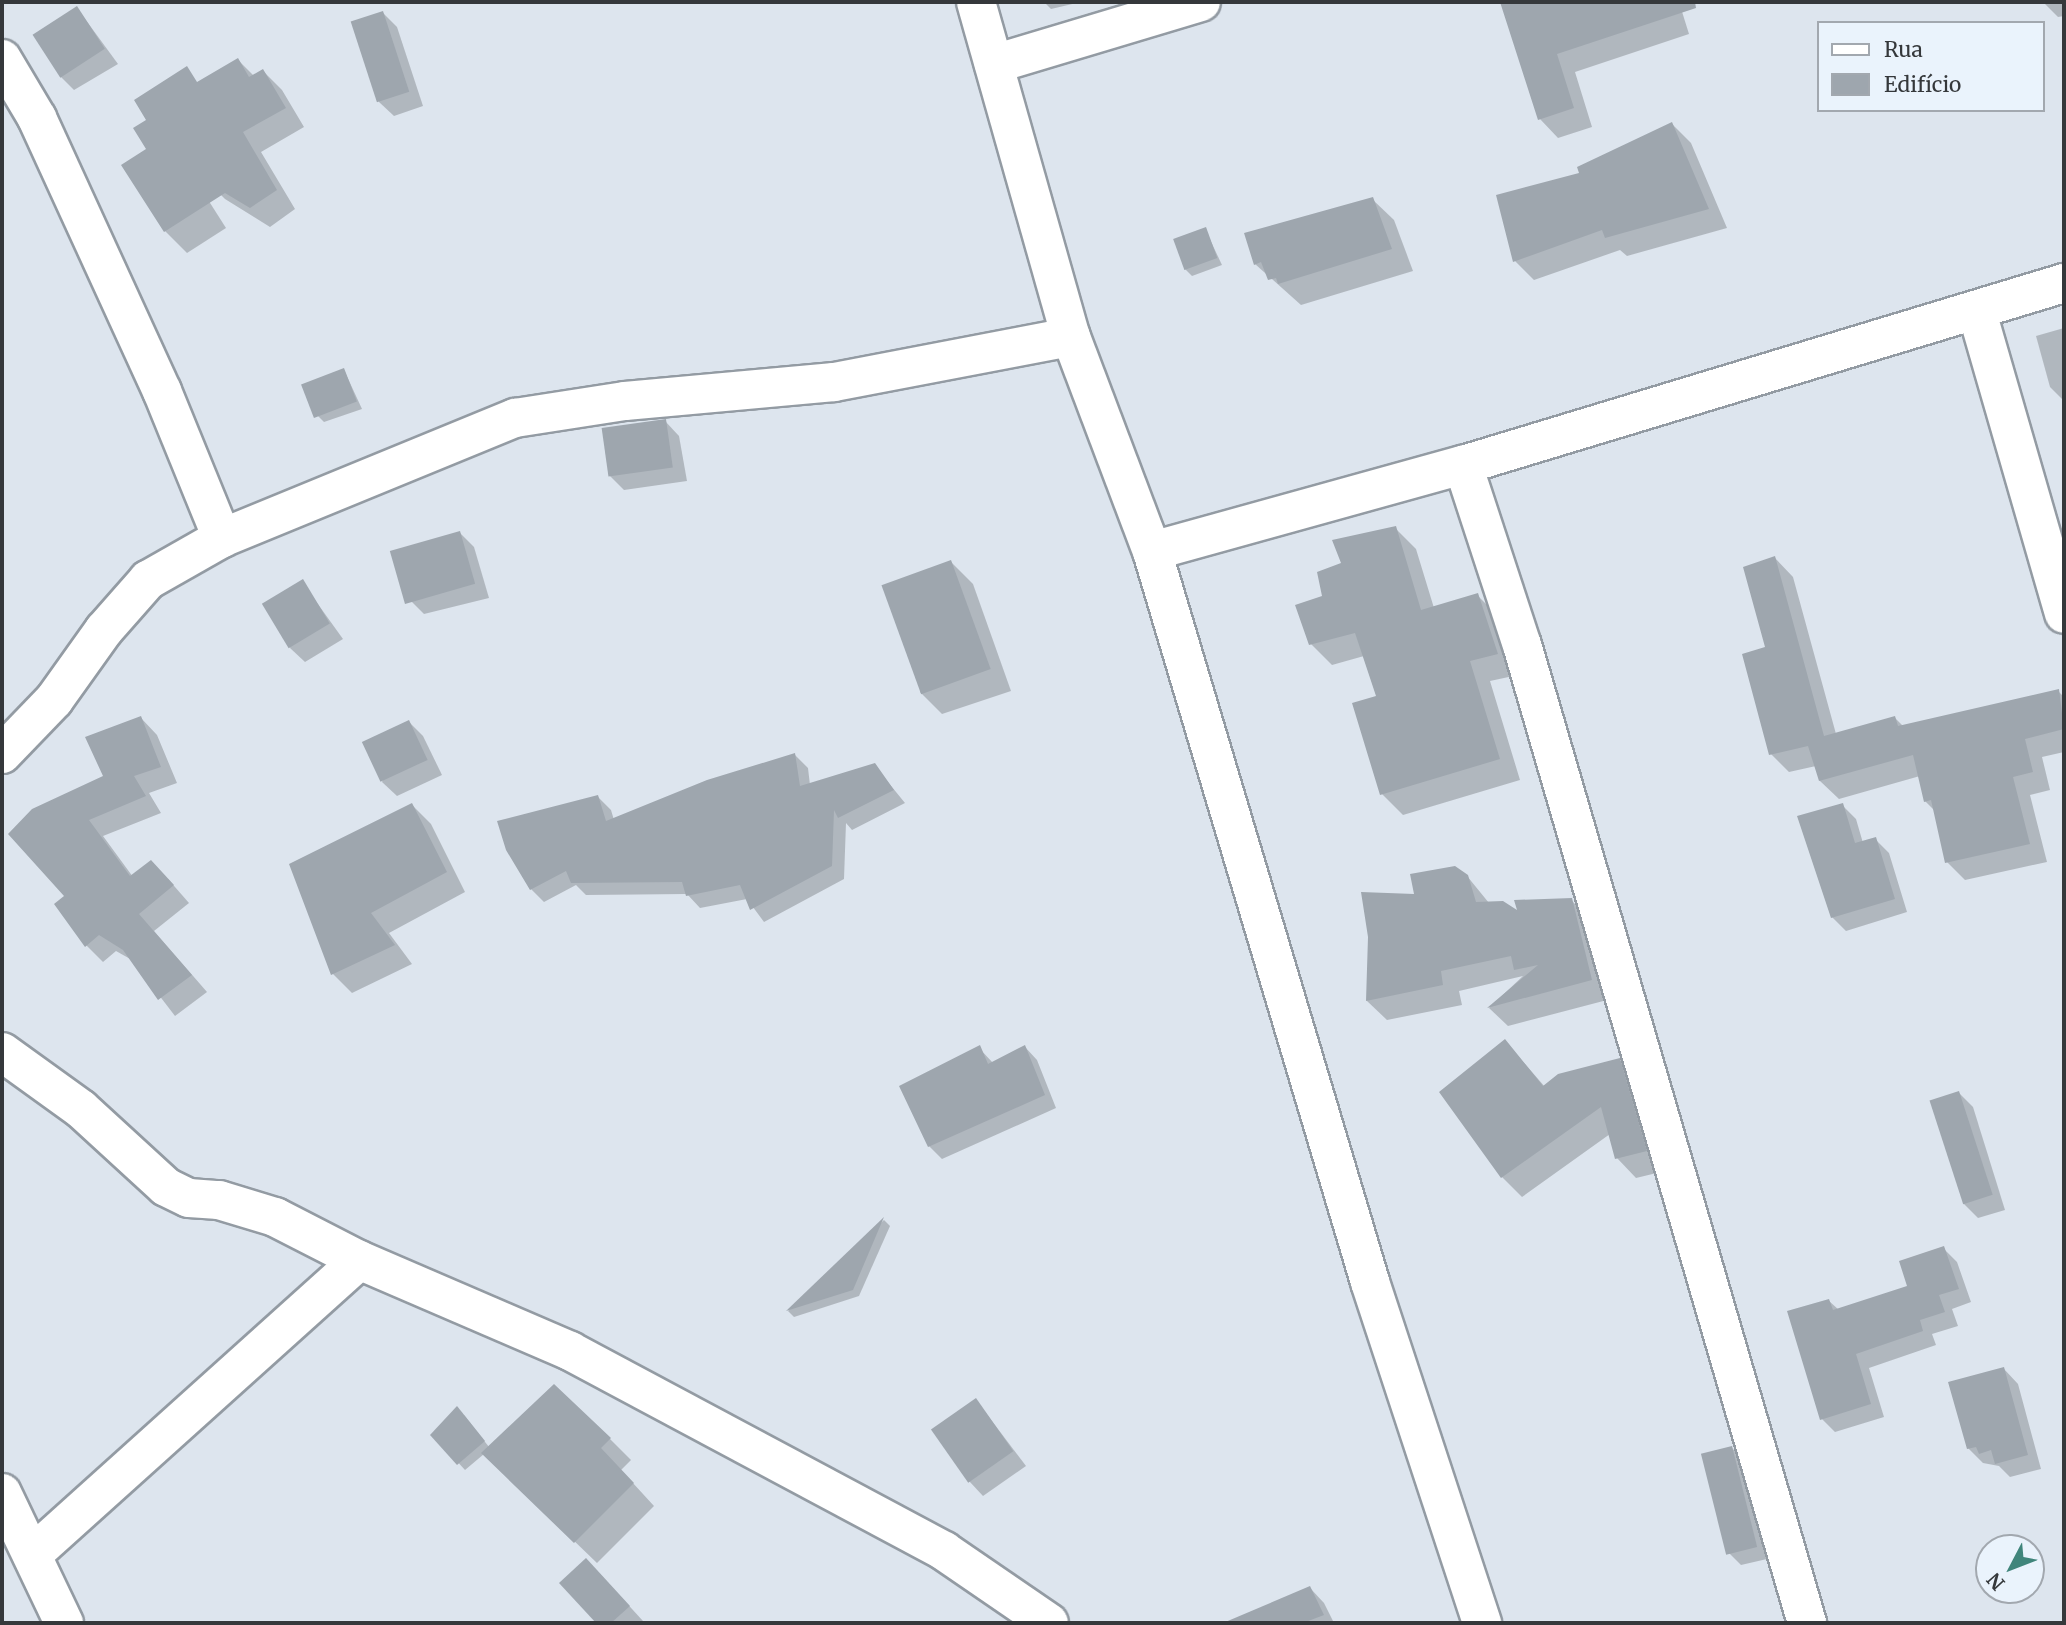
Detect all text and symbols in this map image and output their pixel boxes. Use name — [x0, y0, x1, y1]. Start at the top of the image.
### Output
legend — [1818, 21, 2045, 112]
text: Rua — [1884, 36, 1923, 63]
text: Edifício — [1884, 71, 1961, 98]
north arrow — [1975, 1534, 2045, 1604]
text: N — [1982, 1568, 2010, 1595]

